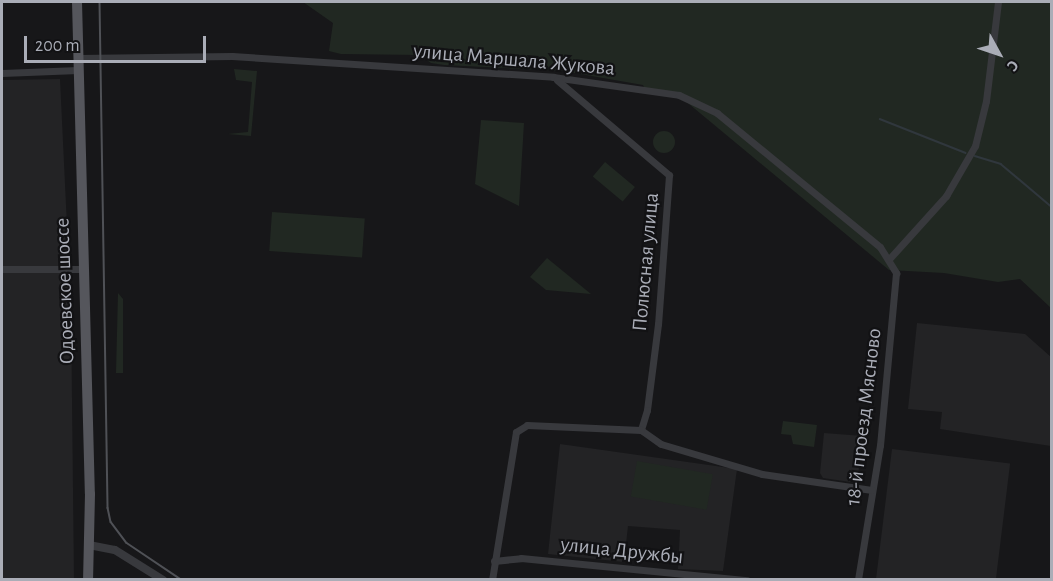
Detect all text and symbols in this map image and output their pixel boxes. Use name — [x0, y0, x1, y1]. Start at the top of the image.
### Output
scale bar — [27, 24, 208, 62]
north arrow — [969, 24, 1029, 84]
text: 200 m — [35, 37, 80, 55]
street label: улица Маршала Жукова — [412, 39, 616, 81]
text: С — [1004, 57, 1022, 74]
street label: Полюсная улица — [627, 191, 665, 333]
street label: Одоевское шоссе — [50, 217, 80, 365]
street label: 18-й проезд Мясново — [841, 327, 887, 507]
street label: улица Дружбы — [559, 532, 685, 570]

